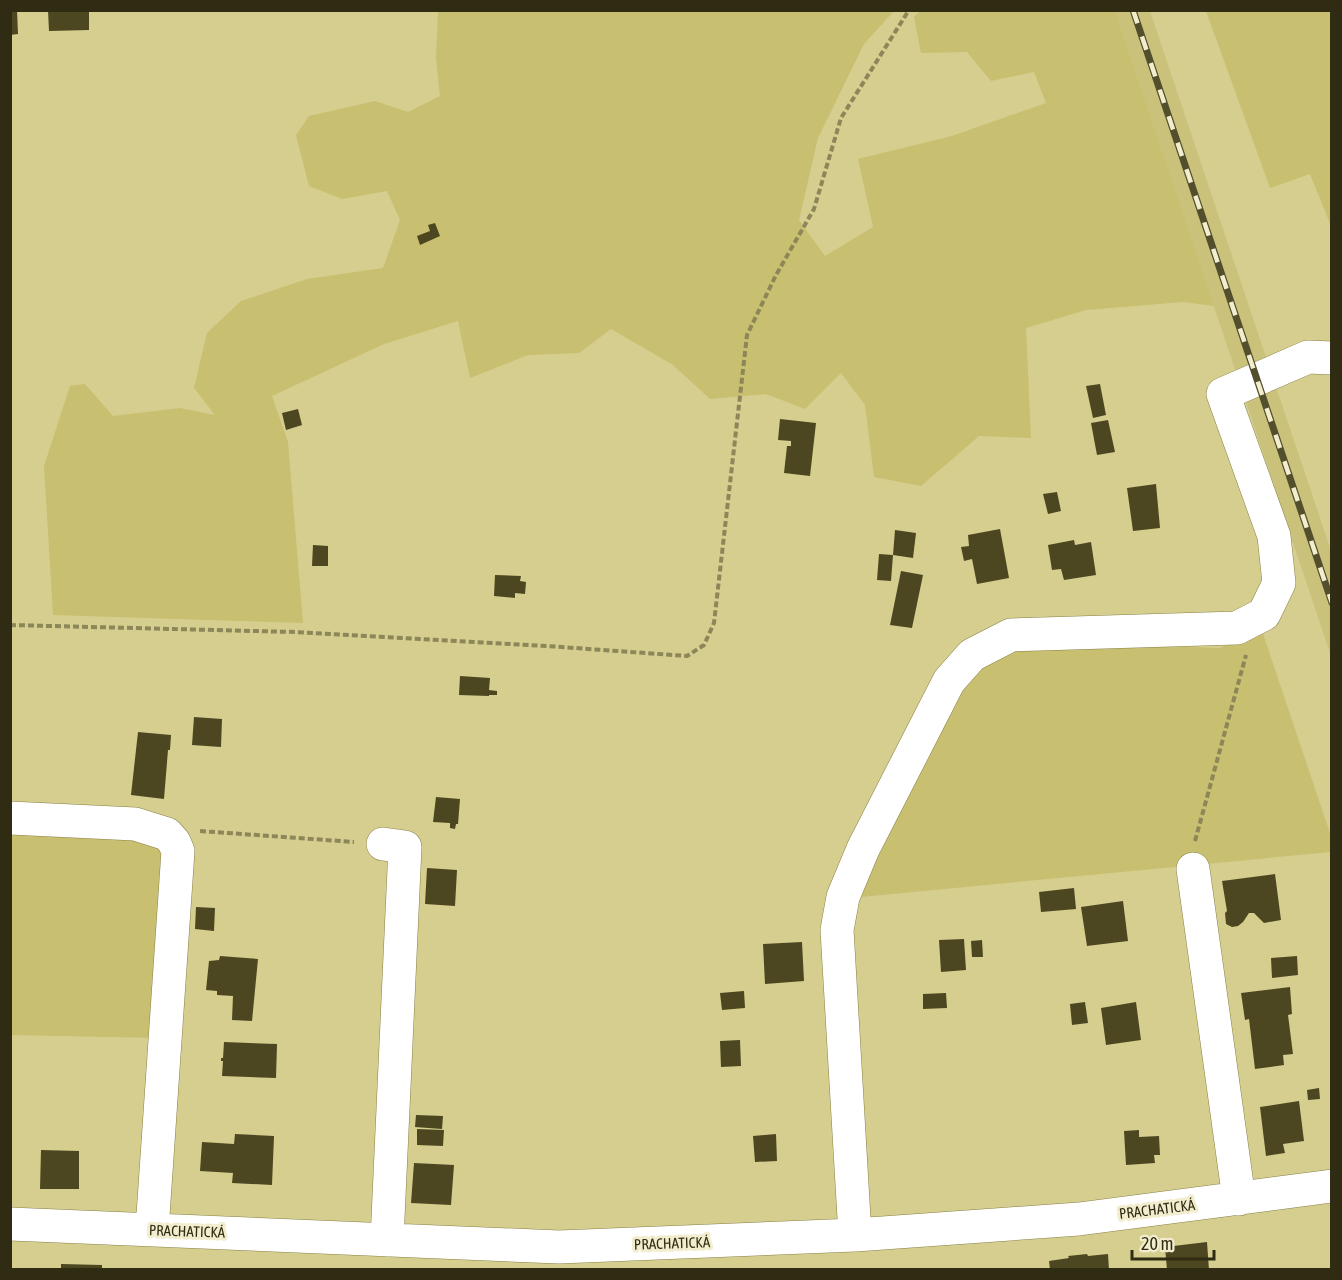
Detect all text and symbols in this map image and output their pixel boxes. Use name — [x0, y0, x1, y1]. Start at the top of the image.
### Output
street label: PRACHATICKÁ — [1118, 1196, 1197, 1222]
street label: PRACHATICKÁ — [149, 1221, 226, 1241]
scale bar — [1132, 1223, 1214, 1261]
street label: PRACHATICKÁ — [634, 1233, 711, 1253]
text: 20 m — [1141, 1233, 1173, 1254]

